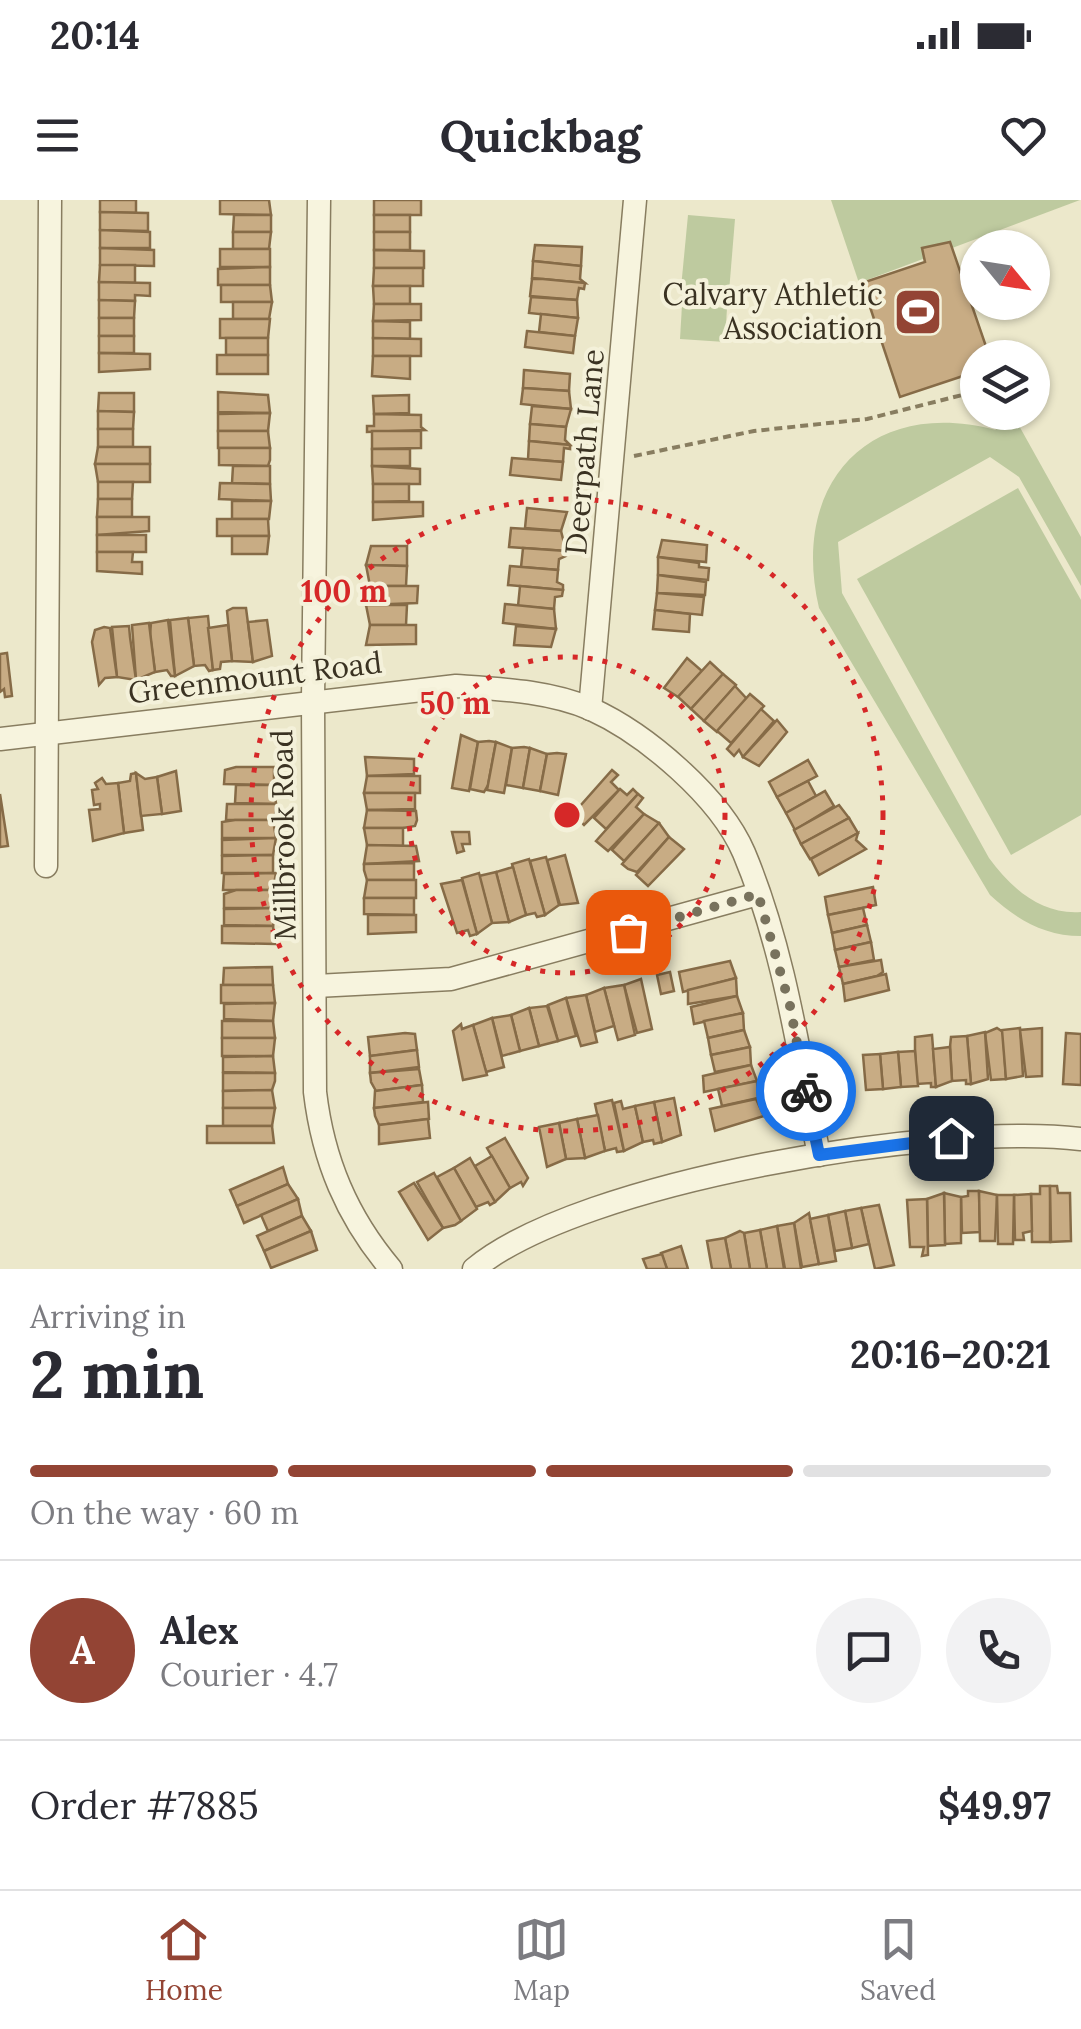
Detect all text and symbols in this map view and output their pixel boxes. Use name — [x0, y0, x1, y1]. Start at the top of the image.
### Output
text: 20:14 — [50, 11, 140, 59]
text: Quickbag — [440, 107, 641, 164]
icon: menu — [30, 108, 85, 163]
icon: heart — [996, 108, 1051, 163]
north arrow — [960, 230, 1050, 320]
map controls — [960, 230, 1050, 430]
place label: Calvary Athletic Association — [663, 275, 883, 347]
sports icon: Calvary Athletic Association — [892, 286, 944, 338]
button: layers — [960, 340, 1050, 430]
street label: Deerpath Lane — [556, 347, 612, 556]
text: 100 m — [301, 572, 387, 610]
street label: Greenmount Road — [126, 643, 384, 711]
text: 50 m — [420, 684, 491, 722]
street label: Millbrook Road — [262, 729, 304, 941]
centre of rings — [549, 797, 585, 833]
pin — [586, 890, 671, 975]
icon: bag — [601, 905, 656, 960]
courier — [756, 1041, 856, 1141]
icon: bike — [779, 1064, 834, 1119]
pin — [909, 1096, 994, 1181]
icon: home — [924, 1111, 979, 1166]
text: Arriving in — [30, 1296, 186, 1337]
text: 20:16–20:21 — [850, 1330, 1051, 1378]
text: 2 min — [30, 1333, 204, 1416]
text: On the way · 60 m — [30, 1492, 299, 1533]
button: chat — [816, 1598, 921, 1703]
button: phone — [946, 1598, 1051, 1703]
text: Alex — [160, 1606, 239, 1654]
text: A — [70, 1626, 95, 1674]
text: Courier · 4.7 — [160, 1654, 338, 1695]
text: Order #7885 — [30, 1781, 259, 1829]
text: $49.97 — [938, 1781, 1051, 1829]
tab: Home — [145, 1912, 223, 2008]
tab: Map — [513, 1912, 570, 2008]
tab: Saved — [860, 1912, 936, 2008]

